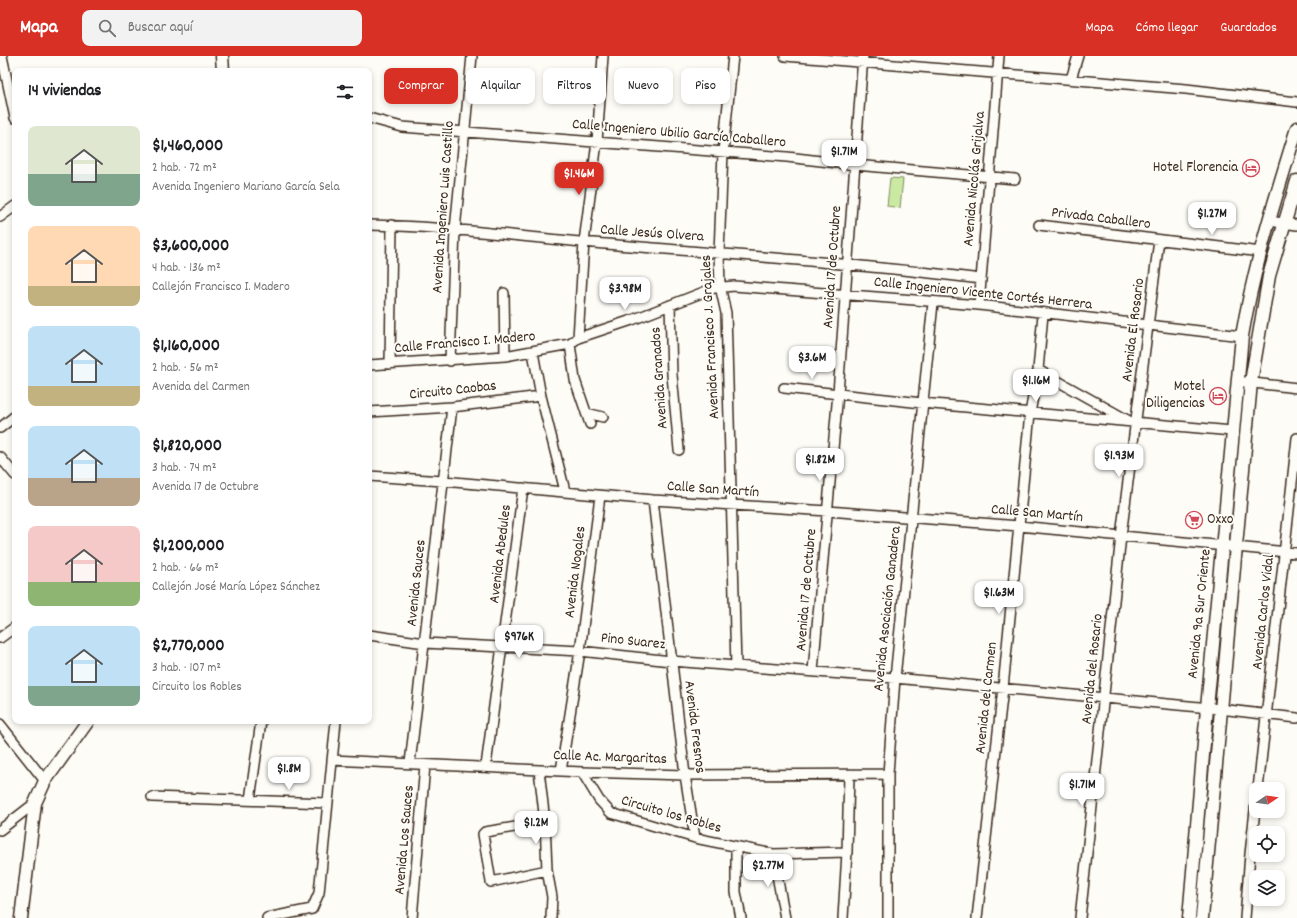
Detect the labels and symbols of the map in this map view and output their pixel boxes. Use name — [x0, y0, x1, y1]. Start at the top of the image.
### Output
street label: Avenida Nicolás Grijalva — [958, 110, 992, 248]
street label: Calle Ingeniero Ubilio García Caballero — [571, 114, 787, 154]
street label: Avenida Ingeniero Luis Castillo — [427, 120, 461, 294]
pin: $1.71M — [811, 140, 877, 174]
place label: Hotel Florencia — [1153, 157, 1239, 179]
hotel icon: Hotel Florencia — [1241, 158, 1261, 178]
pin: $1.46M — [546, 162, 612, 196]
street label: Privada Caballero — [1050, 202, 1152, 236]
pin: $1.27M — [1179, 202, 1245, 236]
street label: Avenida 17 de Octubre — [818, 204, 848, 329]
street label: Calle Jesús Olvera — [599, 219, 706, 249]
street label: Avenida Francisco J. Grajales — [696, 254, 726, 420]
street label: Calle Ingeniero Vicente Cortés Herrera — [873, 272, 1094, 317]
pin: $3.98M — [592, 277, 658, 311]
street label: Avenida El Rosario — [1117, 277, 1151, 383]
street label: Calle Francisco I. Madero — [394, 326, 537, 360]
street label: Avenida Granados — [645, 326, 675, 430]
pin: $3.6M — [784, 346, 840, 380]
pin: $1.16M — [1003, 369, 1069, 403]
street label: Circuito Caobas — [408, 375, 498, 407]
place label: Motel Diligencias — [1146, 376, 1205, 415]
hotel icon: Motel Diligencias — [1208, 386, 1228, 406]
pin: $1.93M — [1086, 444, 1152, 478]
pin: $1.82M — [787, 448, 853, 482]
street label: Calle San Martín — [666, 476, 760, 504]
street label: Calle San Martín — [990, 499, 1084, 529]
street label: Avenida Abedules — [484, 503, 518, 605]
place label: Oxxo — [1207, 509, 1234, 531]
supermarket icon: Oxxo — [1184, 510, 1204, 530]
street label: Avenida Asociación Ganadera — [868, 524, 908, 693]
street label: Avenida Nogales — [559, 525, 593, 619]
street label: Avenida 17 de Octubre — [791, 527, 823, 652]
street label: Avenida Sauces — [401, 538, 433, 628]
street label: Avenida 9a Sur Oriente — [1182, 548, 1218, 680]
street label: Avenida Carlos Vidal — [1247, 553, 1281, 671]
pin: $1.63M — [966, 581, 1032, 615]
street label: Avenida del Rosario — [1076, 612, 1110, 725]
pin: $976K — [491, 625, 547, 659]
street label: Pino Suarez — [600, 628, 667, 656]
street label: Avenida del Carmen — [970, 641, 1004, 755]
street label: Avenida Fresnos — [677, 679, 711, 775]
street label: Calle Ac. Margaritas — [553, 745, 667, 771]
pin: $1.8M — [261, 757, 317, 791]
pin: $1.71M — [1049, 773, 1115, 807]
north arrow — [1249, 782, 1285, 818]
street label: Avenida Los Sauces — [389, 784, 421, 896]
street label: Circuito los Robles — [618, 790, 724, 840]
pin: $1.2M — [508, 811, 564, 845]
pin: $2.77M — [735, 854, 801, 888]

